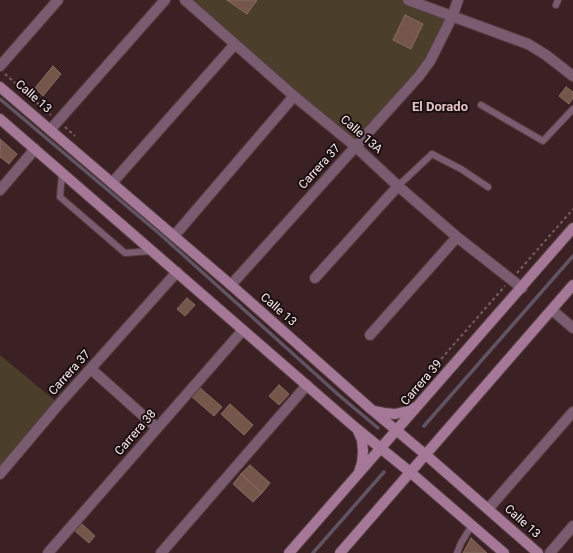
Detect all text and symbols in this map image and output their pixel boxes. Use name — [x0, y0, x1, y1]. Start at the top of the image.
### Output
street label: Calle 13 — [12, 77, 54, 117]
district label: El Dorado — [412, 100, 468, 116]
street label: Calle 13A — [337, 113, 385, 157]
street label: Carrera 37 — [296, 142, 344, 192]
street label: Calle 13 — [257, 290, 299, 330]
street label: Carrera 37 — [46, 348, 94, 398]
street label: Carrera 39 — [398, 357, 446, 409]
street label: Carrera 38 — [112, 407, 160, 459]
street label: Calle 13 — [501, 502, 543, 542]

